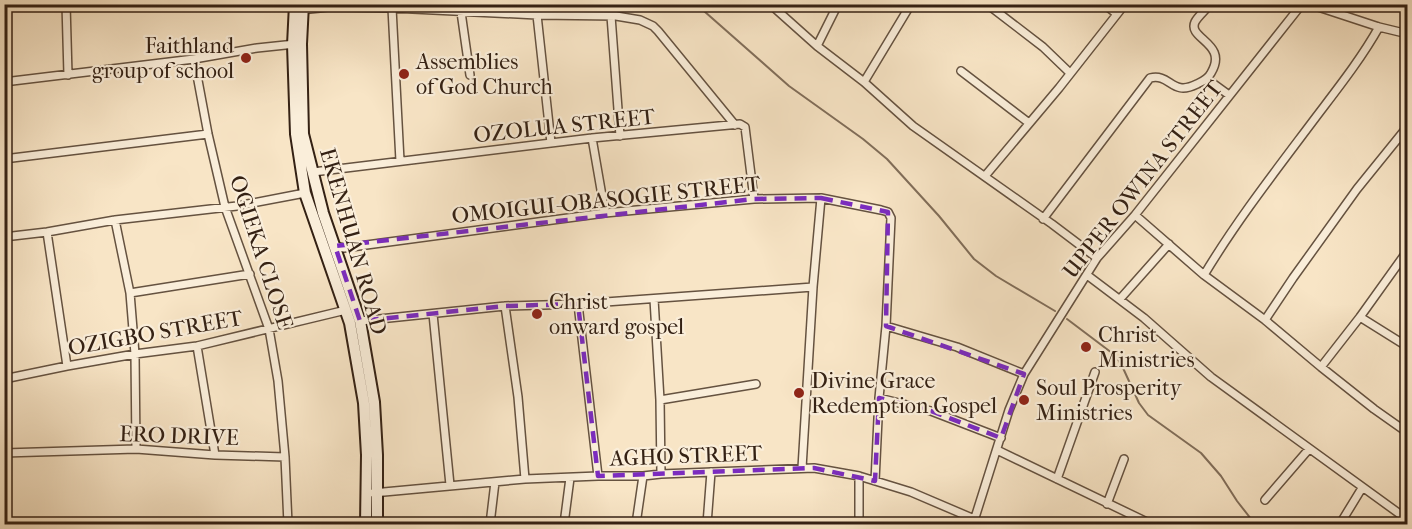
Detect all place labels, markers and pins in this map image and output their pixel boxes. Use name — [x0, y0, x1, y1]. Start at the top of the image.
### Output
place label: Faithland group of school — [92, 33, 235, 84]
place label: Assemblies of God Church — [415, 49, 554, 100]
marker: Faithland group of school — [239, 51, 253, 65]
marker: Assemblies of God Church — [397, 67, 411, 81]
place label: Christ onward gospel — [549, 289, 684, 340]
marker: Christ onward gospel — [530, 307, 544, 321]
place label: Christ Ministries — [1098, 322, 1195, 373]
marker: Christ Ministries — [1079, 340, 1093, 354]
place label: Divine Grace Redemption Gospel — [811, 368, 997, 419]
place label: Soul Prosperity Ministries — [1036, 375, 1183, 426]
marker: Divine Grace Redemption Gospel — [792, 386, 806, 400]
marker: Soul Prosperity Ministries — [1017, 393, 1031, 407]

